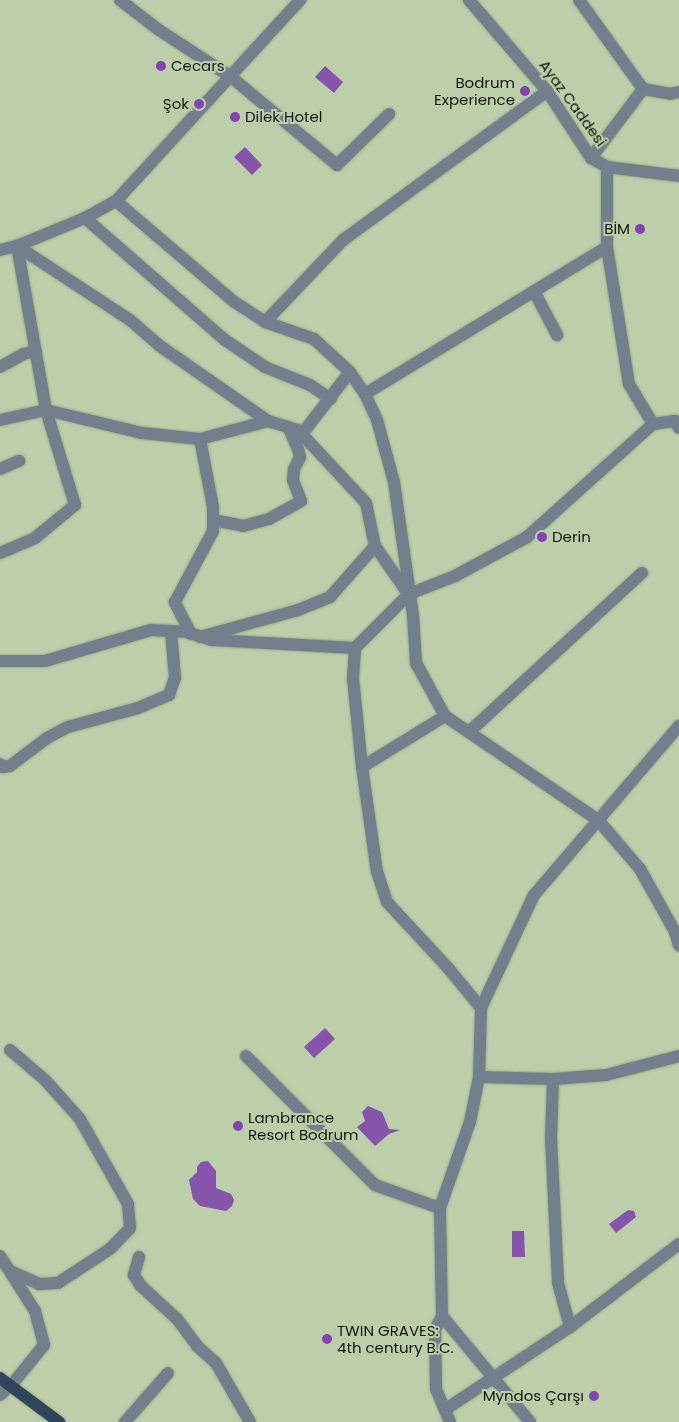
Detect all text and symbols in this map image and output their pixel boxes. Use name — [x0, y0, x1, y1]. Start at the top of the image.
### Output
street label: Ayaz Caddesi — [536, 56, 610, 150]
place label: Cecars — [171, 57, 225, 75]
marker: Cecars — [155, 60, 167, 72]
place label: Bodrum Experience — [434, 73, 515, 108]
marker: Bodrum Experience — [519, 85, 531, 97]
place label: Şok — [163, 95, 189, 113]
marker: Şok — [193, 98, 205, 110]
place label: Dilek Hotel — [245, 108, 322, 126]
marker: Dilek Hotel — [229, 111, 241, 123]
place label: BİM — [604, 220, 630, 238]
marker: BİM — [634, 223, 646, 235]
place label: Derin — [552, 528, 591, 546]
marker: Derin — [536, 531, 548, 543]
place label: Lambrance Resort Bodrum — [248, 1108, 358, 1143]
marker: Lambrance Resort Bodrum — [232, 1120, 244, 1132]
place label: TWIN GRAVES: 4th century B.C. — [337, 1321, 454, 1356]
marker: TWIN GRAVES: 4th century B.C. — [321, 1333, 333, 1345]
place label: Myndos Çarşı — [483, 1387, 584, 1405]
marker: Myndos Çarşı — [588, 1390, 600, 1402]

